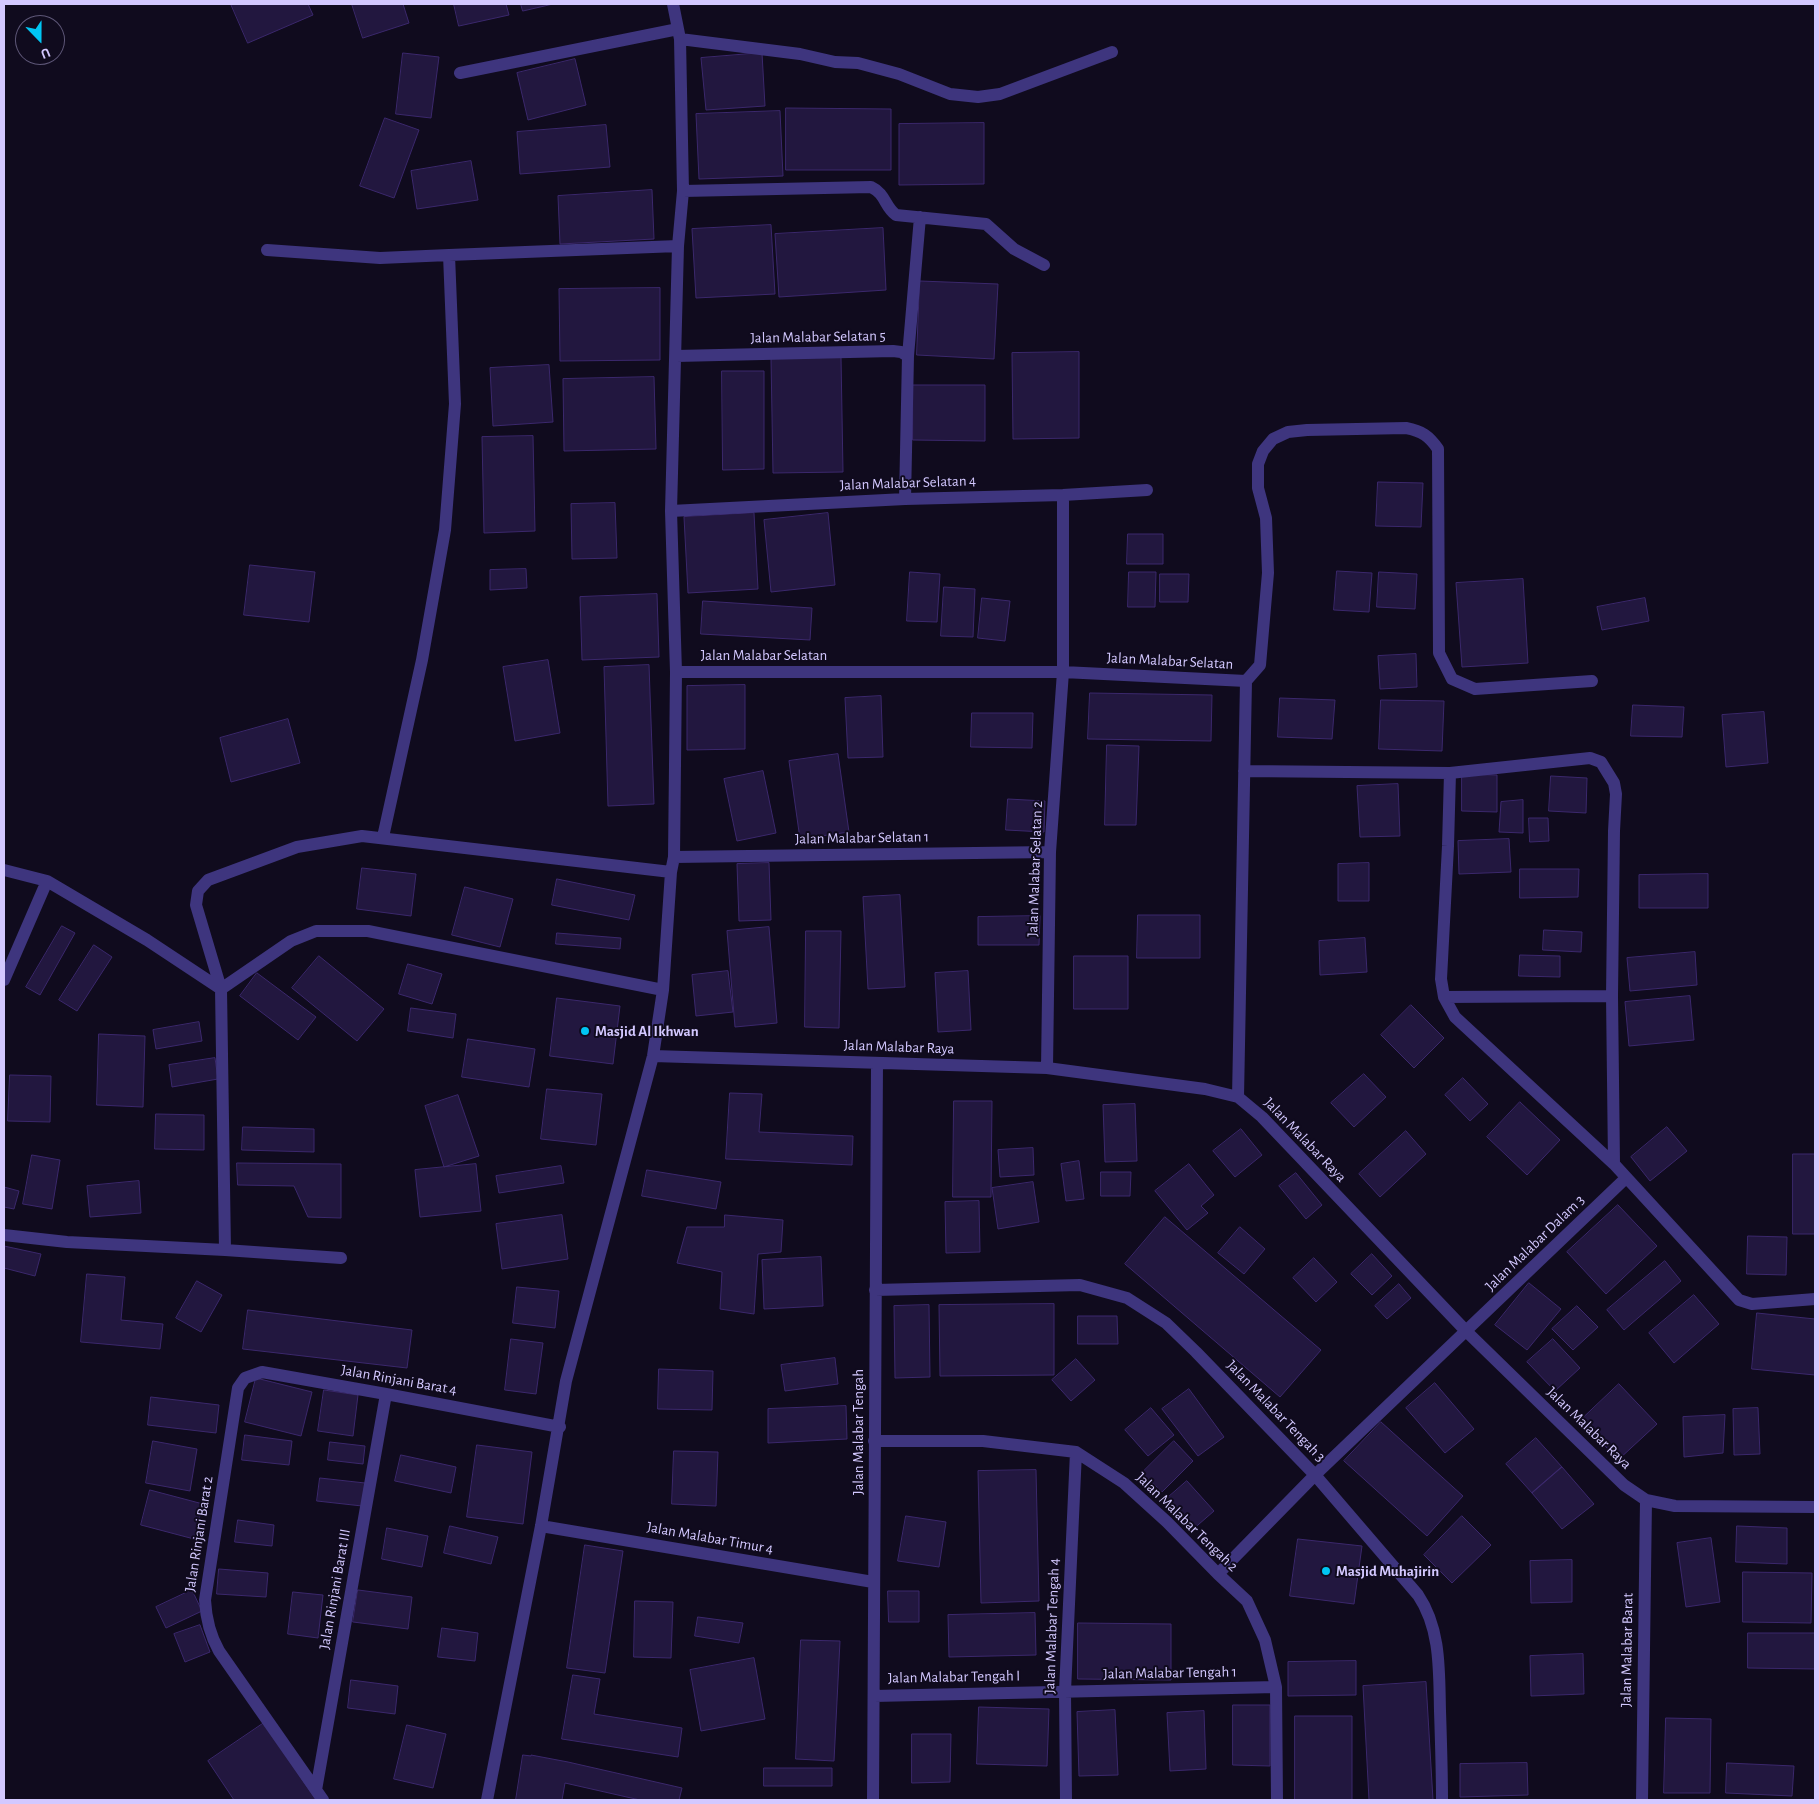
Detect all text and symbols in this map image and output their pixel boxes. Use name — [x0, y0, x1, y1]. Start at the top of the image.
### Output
north arrow — [15, 15, 65, 65]
text: U — [38, 45, 52, 61]
street label: Jalan Malabar Selatan 5 — [750, 327, 886, 347]
street label: Jalan Malabar Selatan 4 — [840, 472, 976, 494]
street label: Jalan Malabar Selatan — [701, 646, 827, 664]
street label: Jalan Malabar Selatan — [1106, 649, 1234, 673]
street label: Jalan Malabar Selatan 2 — [1024, 801, 1046, 937]
street label: Jalan Malabar Selatan 1 — [795, 828, 929, 848]
place label: Masjid Al Ikhwan — [595, 1022, 699, 1040]
marker: Masjid Al Ikhwan — [579, 1025, 591, 1037]
street label: Jalan Malabar Raya — [843, 1036, 955, 1058]
street label: Jalan Malabar Raya — [1260, 1094, 1350, 1186]
street label: Jalan Malabar Dalam 3 — [1482, 1191, 1588, 1295]
street label: Jalan Malabar Tengah 3 — [1223, 1356, 1329, 1466]
street label: Jalan Rinjani Barat 4 — [340, 1361, 458, 1399]
street label: Jalan Malabar Tengah — [849, 1369, 867, 1495]
street label: Jalan Malabar Raya — [1543, 1383, 1635, 1473]
street label: Jalan Malabar Tengah 2 — [1132, 1469, 1242, 1575]
street label: Jalan Rinjani Barat 2 — [181, 1475, 217, 1593]
street label: Jalan Malabar Timur 4 — [645, 1518, 775, 1558]
street label: Jalan Rinjani Barat III — [316, 1527, 354, 1651]
street label: Jalan Malabar Tengah 4 — [1041, 1558, 1063, 1694]
place label: Masjid Muhajirin — [1336, 1562, 1439, 1580]
marker: Masjid Muhajirin — [1320, 1565, 1332, 1577]
street label: Jalan Malabar Barat — [1617, 1593, 1637, 1707]
street label: Jalan Malabar Tengah 1 — [1103, 1663, 1237, 1683]
street label: Jalan Malabar Tengah I — [888, 1667, 1020, 1687]

